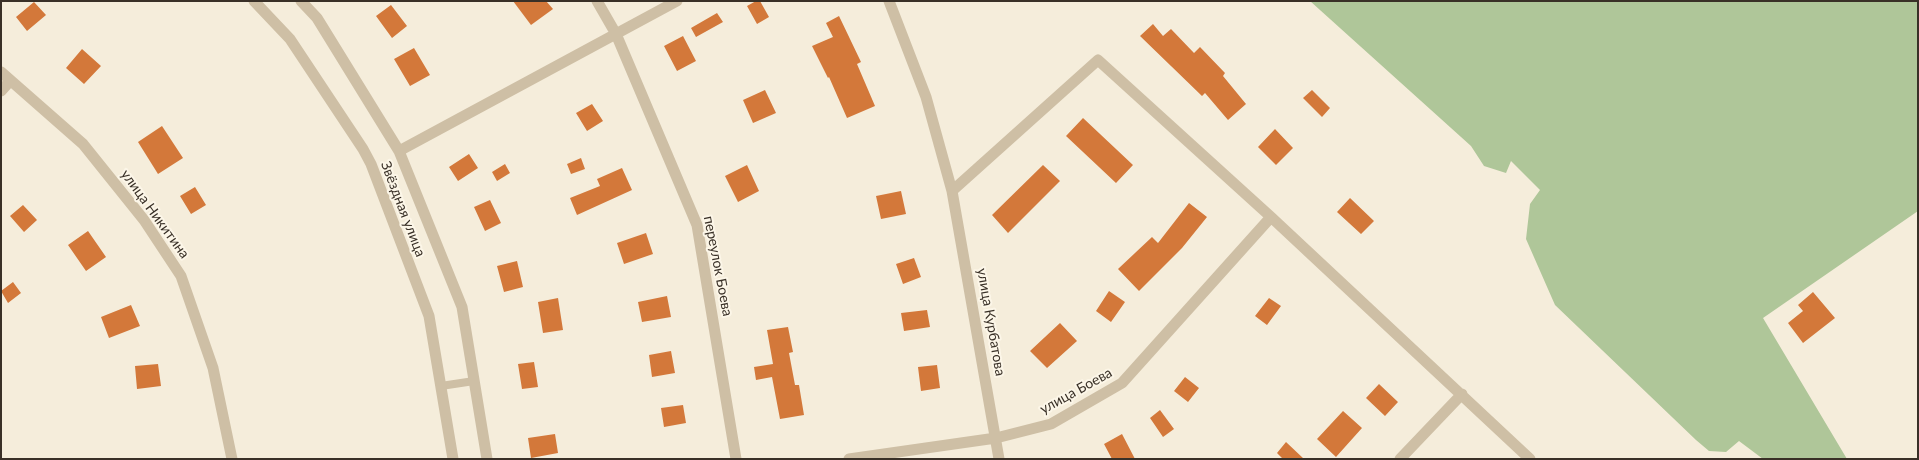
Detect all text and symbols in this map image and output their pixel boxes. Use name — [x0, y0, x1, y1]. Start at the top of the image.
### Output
street label: Звёздная улица — [377, 159, 429, 259]
street label: улица Никитина — [117, 166, 193, 262]
street label: переулок Боева — [700, 214, 736, 318]
street label: улица Курбатова — [973, 267, 1009, 377]
street label: улица Боева — [1037, 364, 1115, 418]

